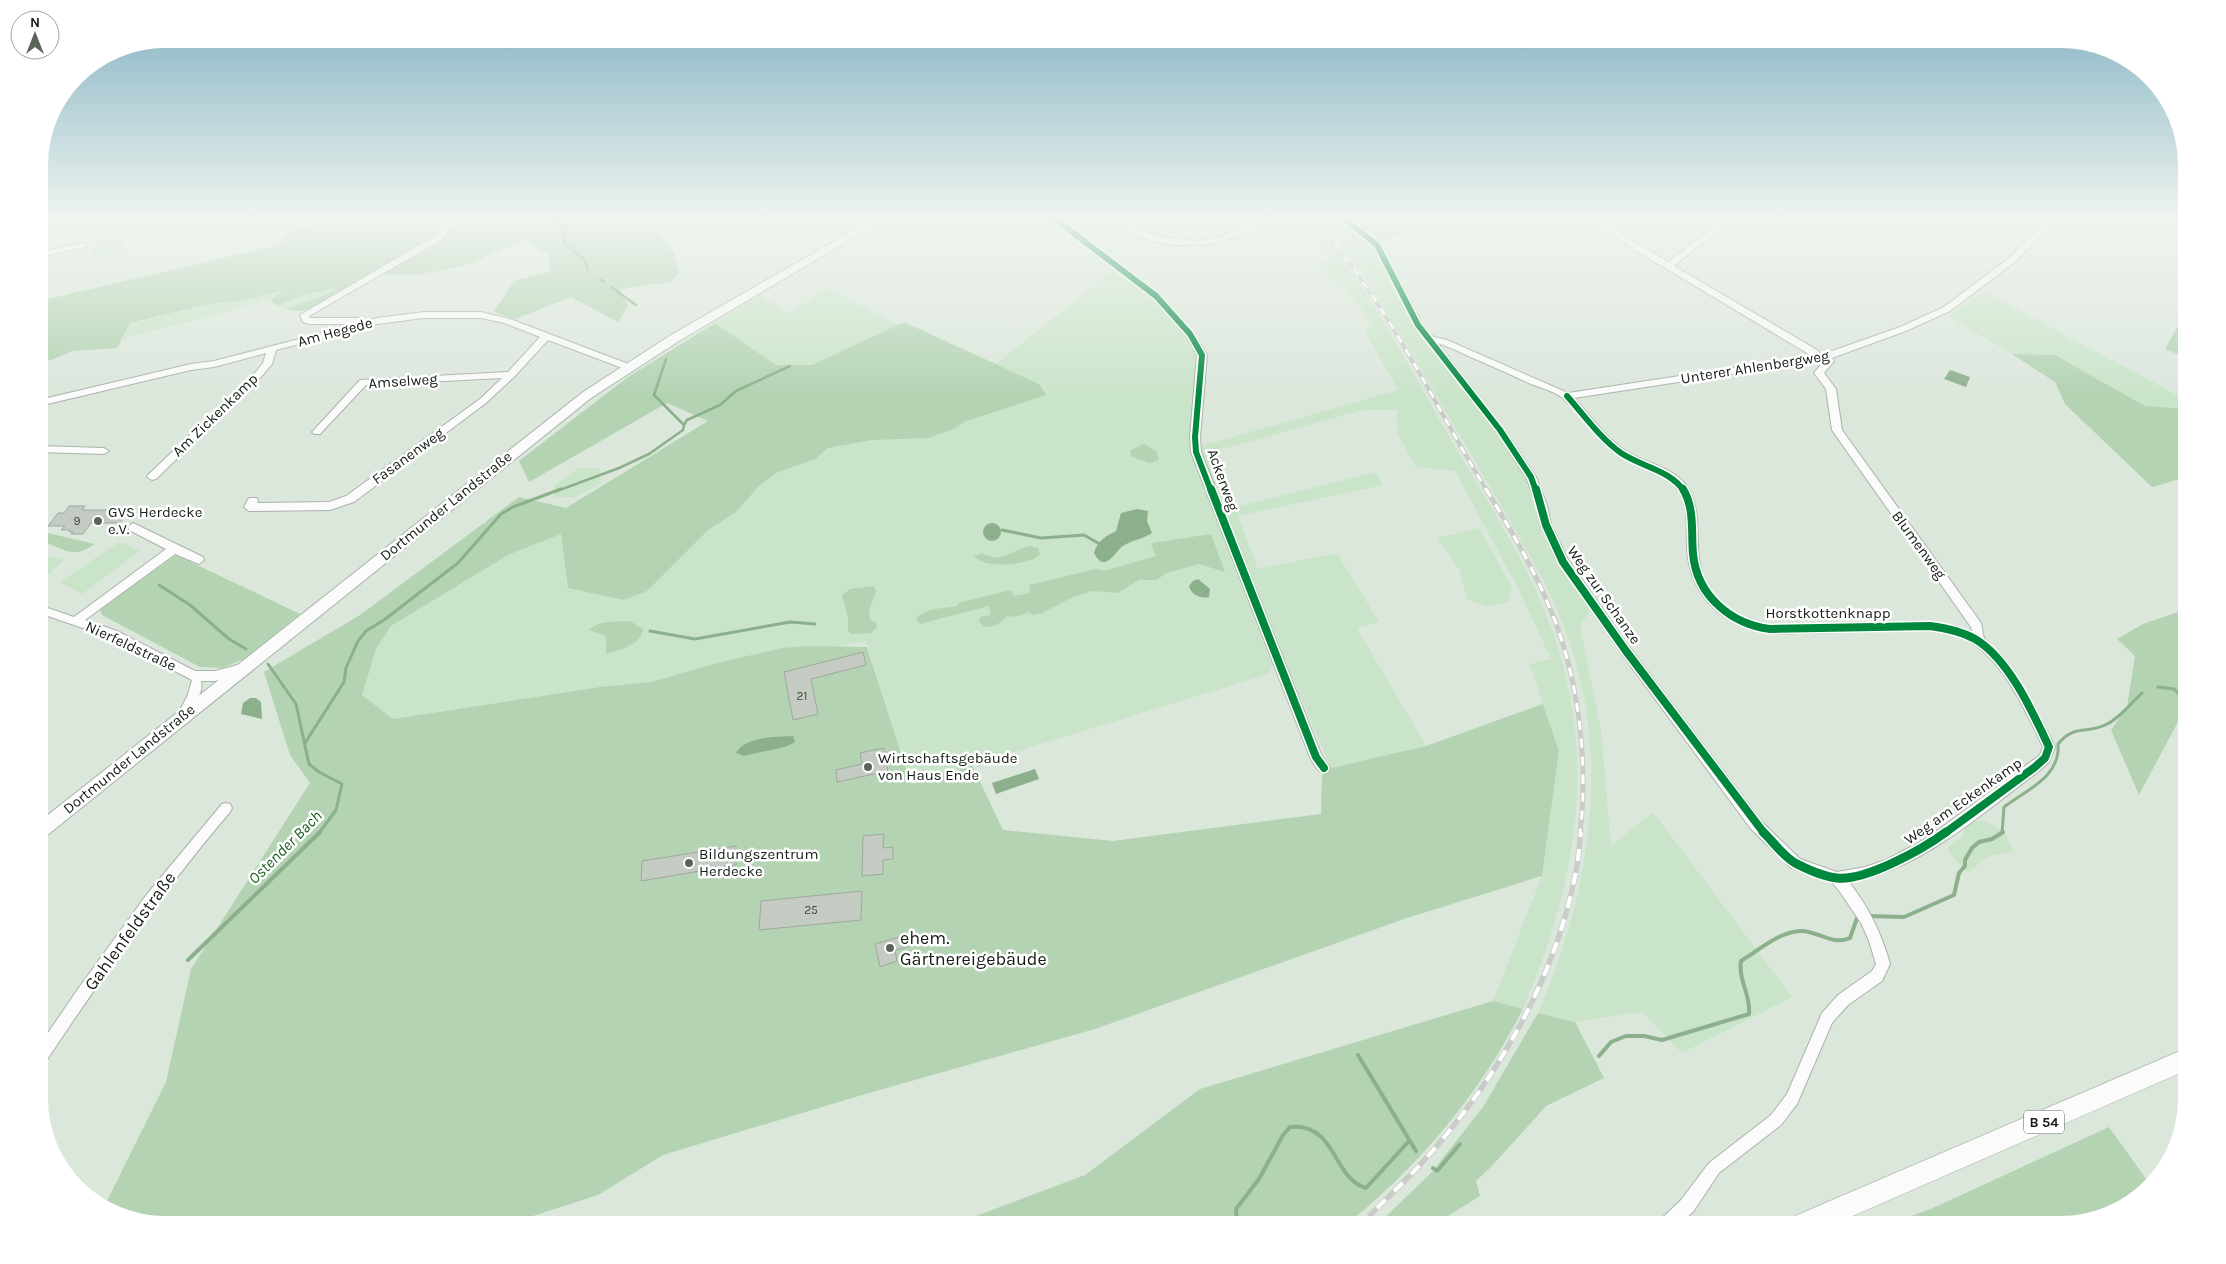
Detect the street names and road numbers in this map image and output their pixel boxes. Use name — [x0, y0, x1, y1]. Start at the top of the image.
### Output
street label: Am Hegede — [296, 313, 374, 351]
street label: Unterer Ahlenbergweg — [1679, 346, 1831, 388]
street label: Am Zickenkamp — [168, 370, 262, 460]
street label: Amselweg — [368, 370, 439, 392]
street label: Fasanenweg — [368, 424, 448, 488]
street label: Ackerweg — [1203, 446, 1243, 514]
street label: Dortmunder Landstraße — [377, 447, 515, 565]
street label: Blumenweg — [1888, 507, 1950, 583]
street label: Weg zur Schanze — [1563, 542, 1645, 648]
street label: Horstkottenknapp — [1765, 604, 1891, 622]
street label: Nierfeldstraße — [83, 617, 179, 675]
street label: Dortmunder Landstraße — [60, 700, 198, 818]
street label: Weg am Eckenkamp — [1901, 754, 2025, 848]
street label: Gahlenfeldstraße — [79, 867, 181, 995]
road number: B 54 — [2024, 1110, 2064, 1134]

